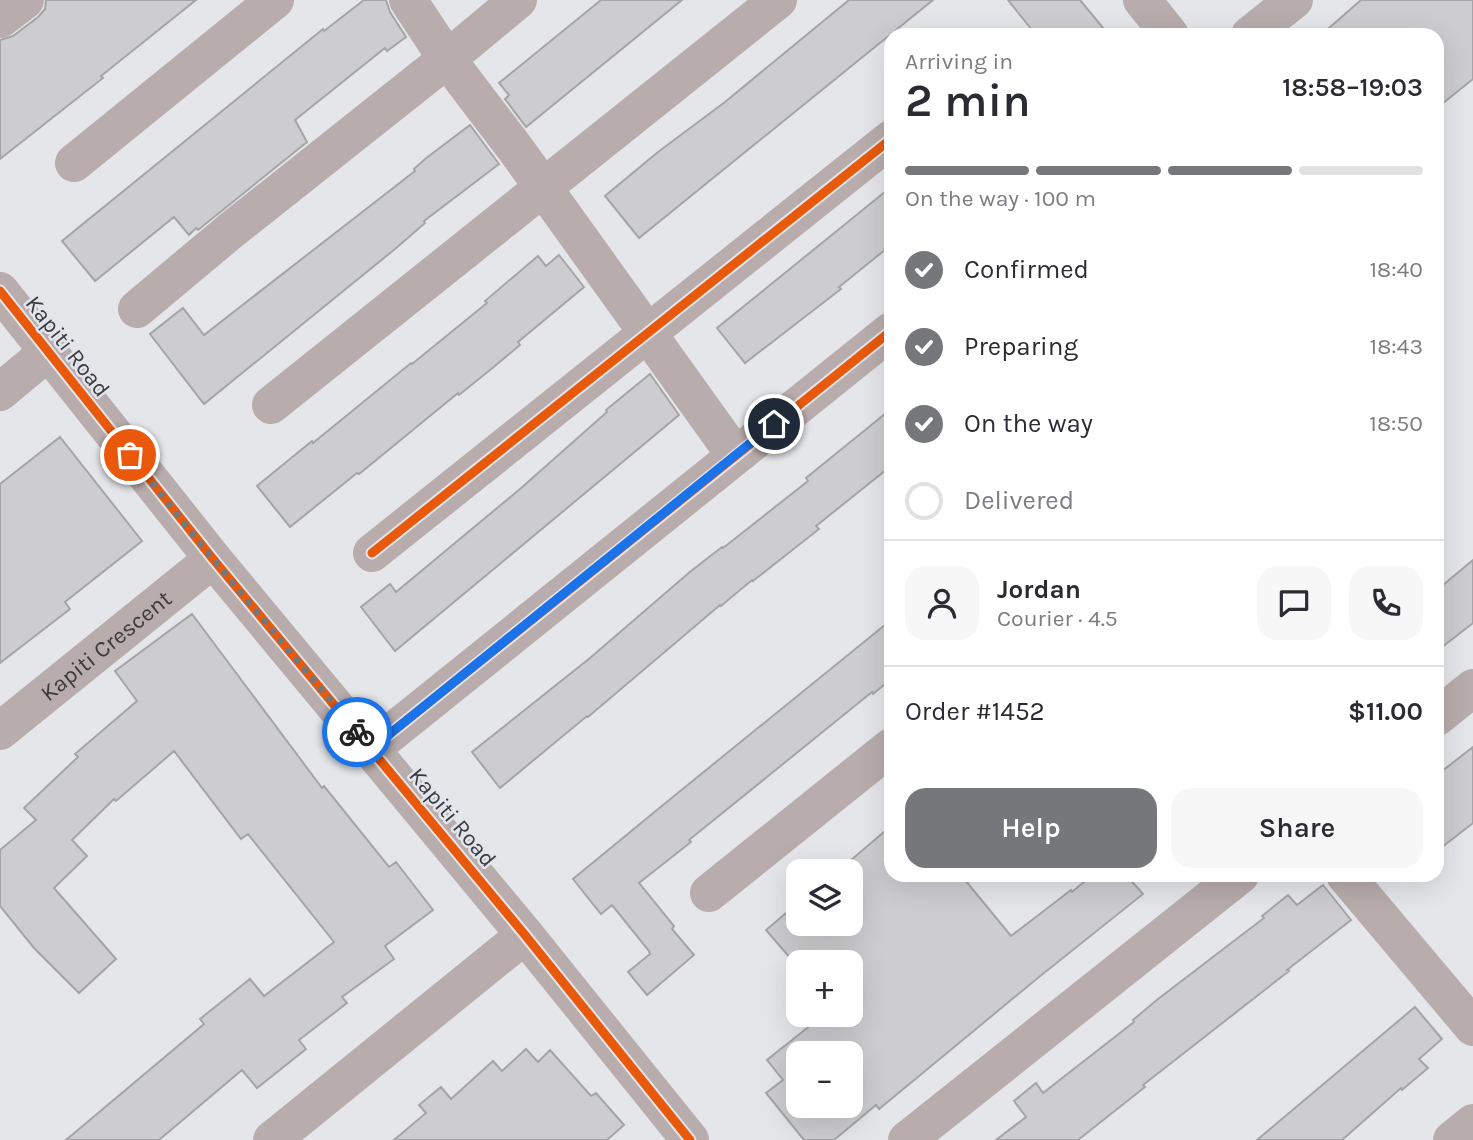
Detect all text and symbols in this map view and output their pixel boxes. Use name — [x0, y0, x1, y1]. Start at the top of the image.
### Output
text: Arriving in — [905, 48, 1013, 75]
text: 18:58–19:03 — [1282, 72, 1423, 103]
text: 2 min — [905, 74, 1031, 128]
text: On the way · 100 m — [905, 185, 1096, 212]
icon: check — [905, 251, 943, 289]
text: Confirmed — [964, 254, 1089, 285]
text: 18:40 — [1369, 256, 1423, 283]
street label: Kapiti Road — [20, 290, 115, 402]
icon: check — [905, 328, 943, 366]
text: Preparing — [964, 331, 1078, 362]
text: 18:43 — [1370, 333, 1423, 360]
pin — [744, 394, 804, 454]
icon: home — [755, 405, 793, 443]
icon: check — [905, 405, 943, 443]
text: On the way — [964, 408, 1093, 439]
text: 18:50 — [1369, 410, 1423, 437]
pin — [100, 425, 160, 485]
icon: bag — [111, 436, 149, 474]
text: Delivered — [964, 485, 1074, 516]
button: person — [905, 566, 979, 640]
button: chat — [1257, 566, 1331, 640]
button: phone — [1349, 566, 1423, 640]
text: Jordan — [997, 574, 1081, 605]
street label: Kapiti Crescent — [35, 585, 177, 707]
text: Courier · 4.5 — [997, 605, 1118, 632]
text: Order #1452 — [905, 696, 1045, 727]
text: $11.00 — [1348, 696, 1423, 727]
courier — [322, 697, 392, 767]
icon: bike — [338, 713, 376, 751]
street label: Kapiti Road — [403, 762, 502, 872]
button: Help — [905, 788, 1157, 868]
button: Share — [1171, 788, 1423, 868]
map controls — [786, 859, 863, 1118]
button: layers — [786, 859, 863, 936]
button: + — [786, 950, 863, 1027]
button: − — [786, 1041, 863, 1118]

